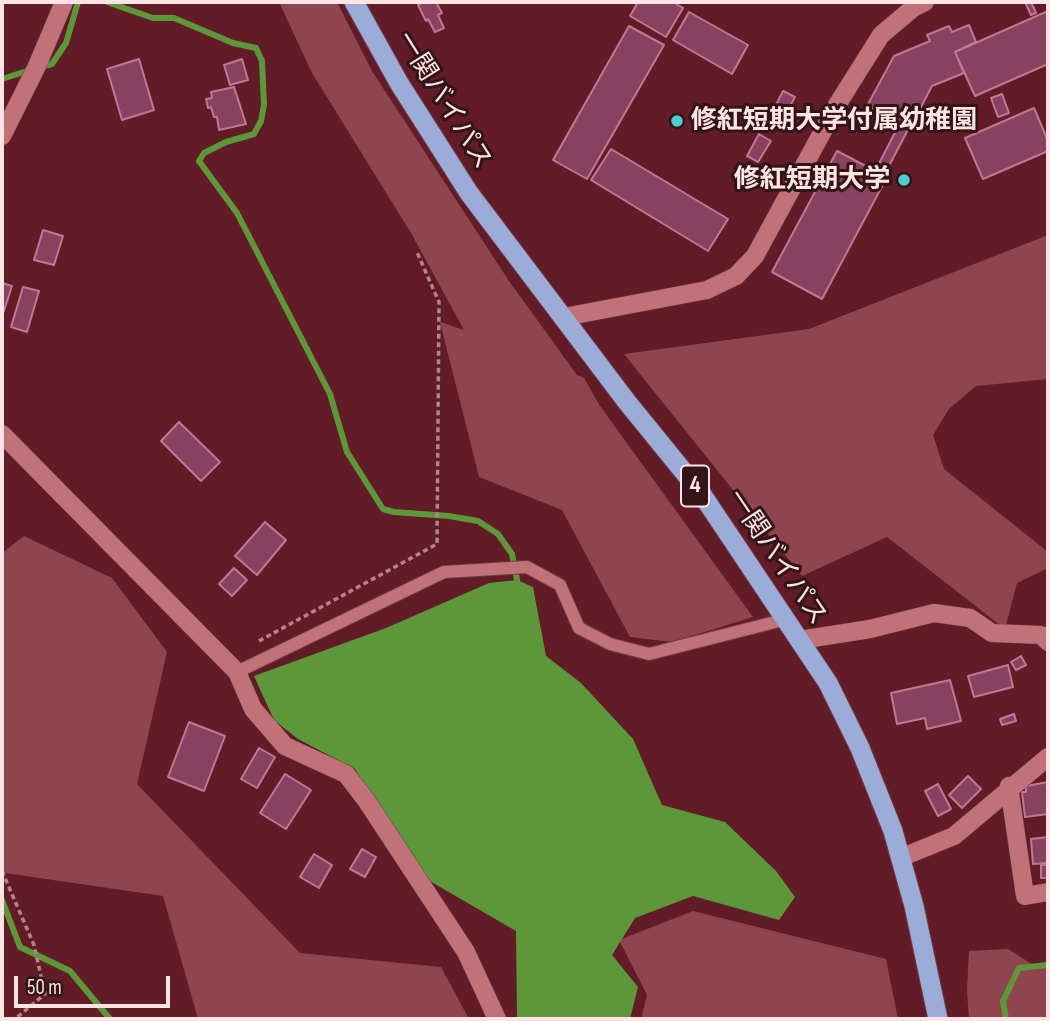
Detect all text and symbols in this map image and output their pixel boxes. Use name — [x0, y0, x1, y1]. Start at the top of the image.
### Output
street label: 一関バイパス — [388, 27, 498, 175]
place label: 修紅短期大学付属幼稚園 — [691, 105, 977, 137]
marker: 修紅短期大学付属幼稚園 — [669, 113, 685, 129]
place label: 修紅短期大学 — [734, 164, 890, 196]
marker: 修紅短期大学 — [896, 172, 912, 188]
road number: 4 — [681, 466, 709, 506]
street label: 一関バイパス — [719, 485, 833, 631]
scale bar — [18, 962, 173, 1006]
text: 50 m — [27, 975, 62, 1000]

